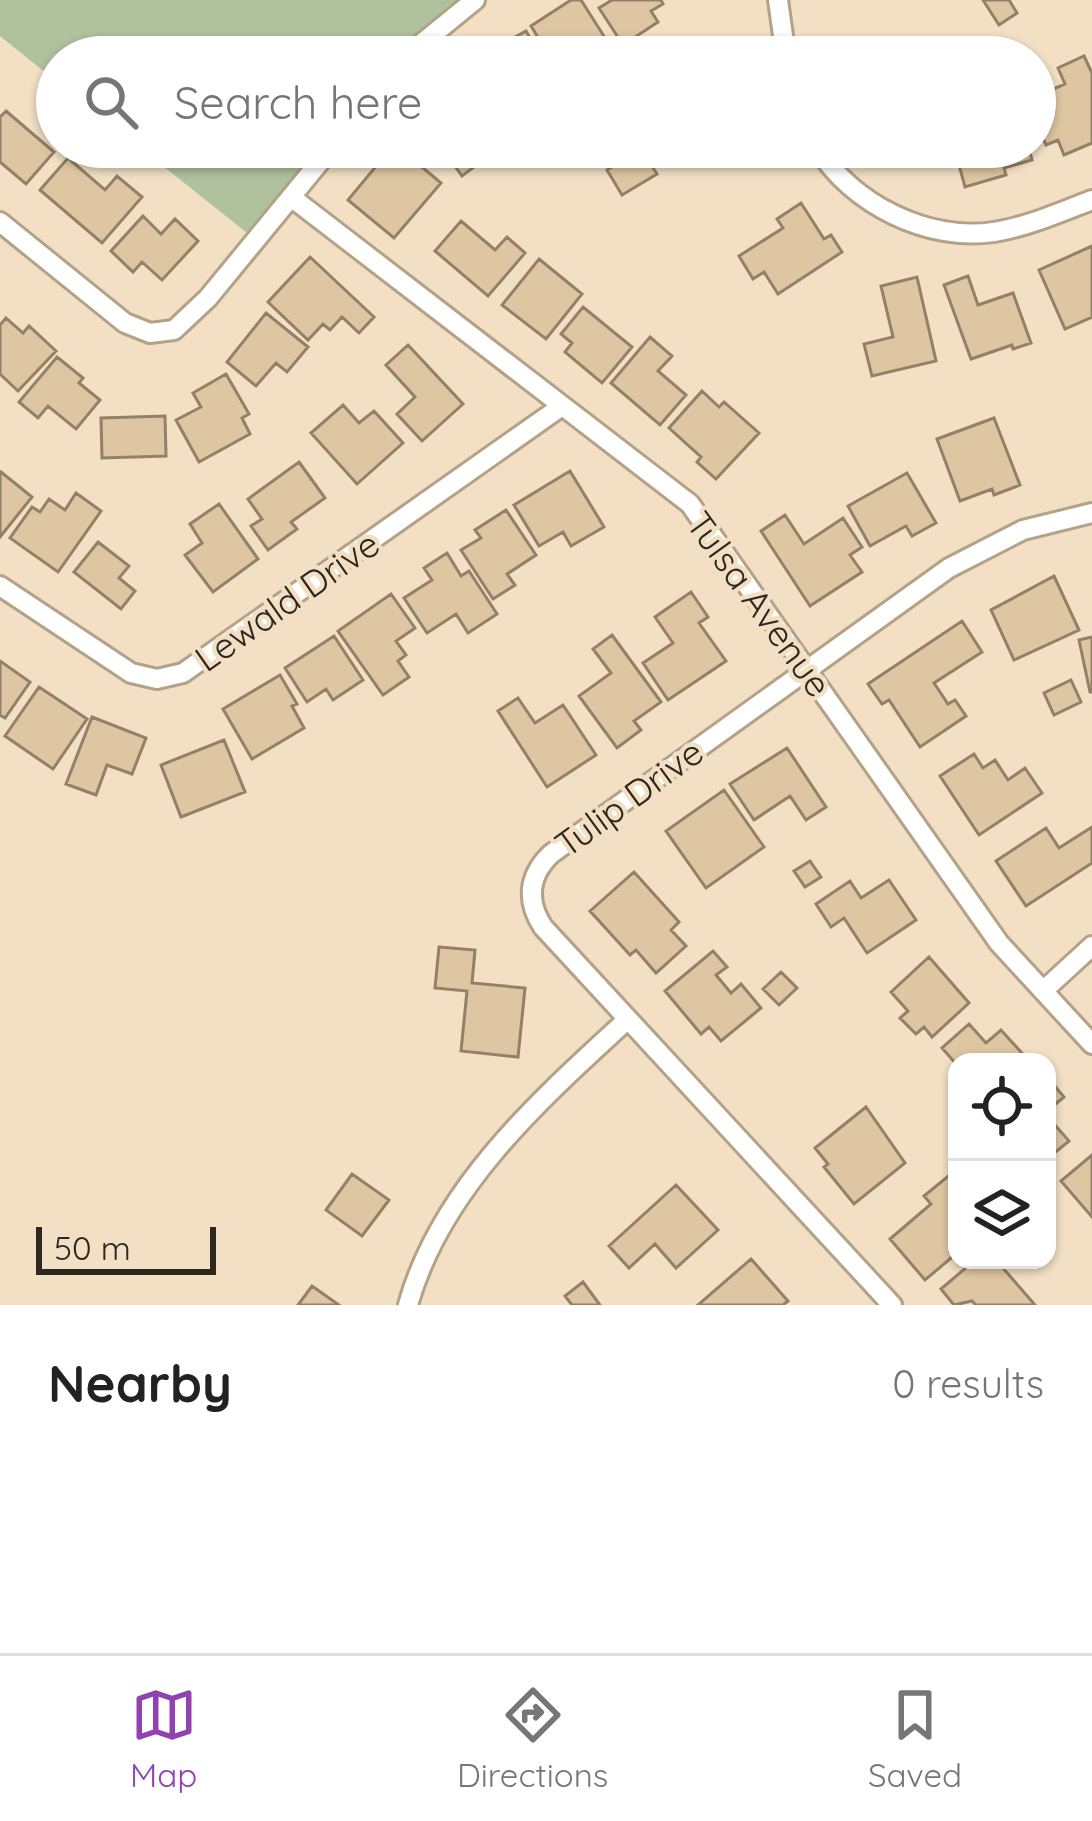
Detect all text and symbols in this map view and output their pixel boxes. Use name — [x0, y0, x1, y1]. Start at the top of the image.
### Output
search box — [36, 36, 1056, 168]
icon: search — [78, 69, 144, 135]
text: Search here — [174, 74, 422, 130]
street label: Tulsa Avenue — [677, 502, 842, 705]
street label: Lewald Drive — [186, 521, 388, 681]
street label: Tulip Drive — [546, 729, 712, 866]
map controls — [948, 1053, 1056, 1269]
button: locate — [948, 1053, 1056, 1161]
button: layers — [948, 1161, 1056, 1269]
scale bar — [36, 1221, 216, 1274]
text: 50 m — [54, 1227, 131, 1268]
text: Nearby — [48, 1351, 232, 1415]
text: 0 results — [892, 1359, 1044, 1408]
tab: Map — [130, 1682, 197, 1795]
tab: Directions — [457, 1682, 608, 1795]
tab: Saved — [868, 1682, 962, 1795]

